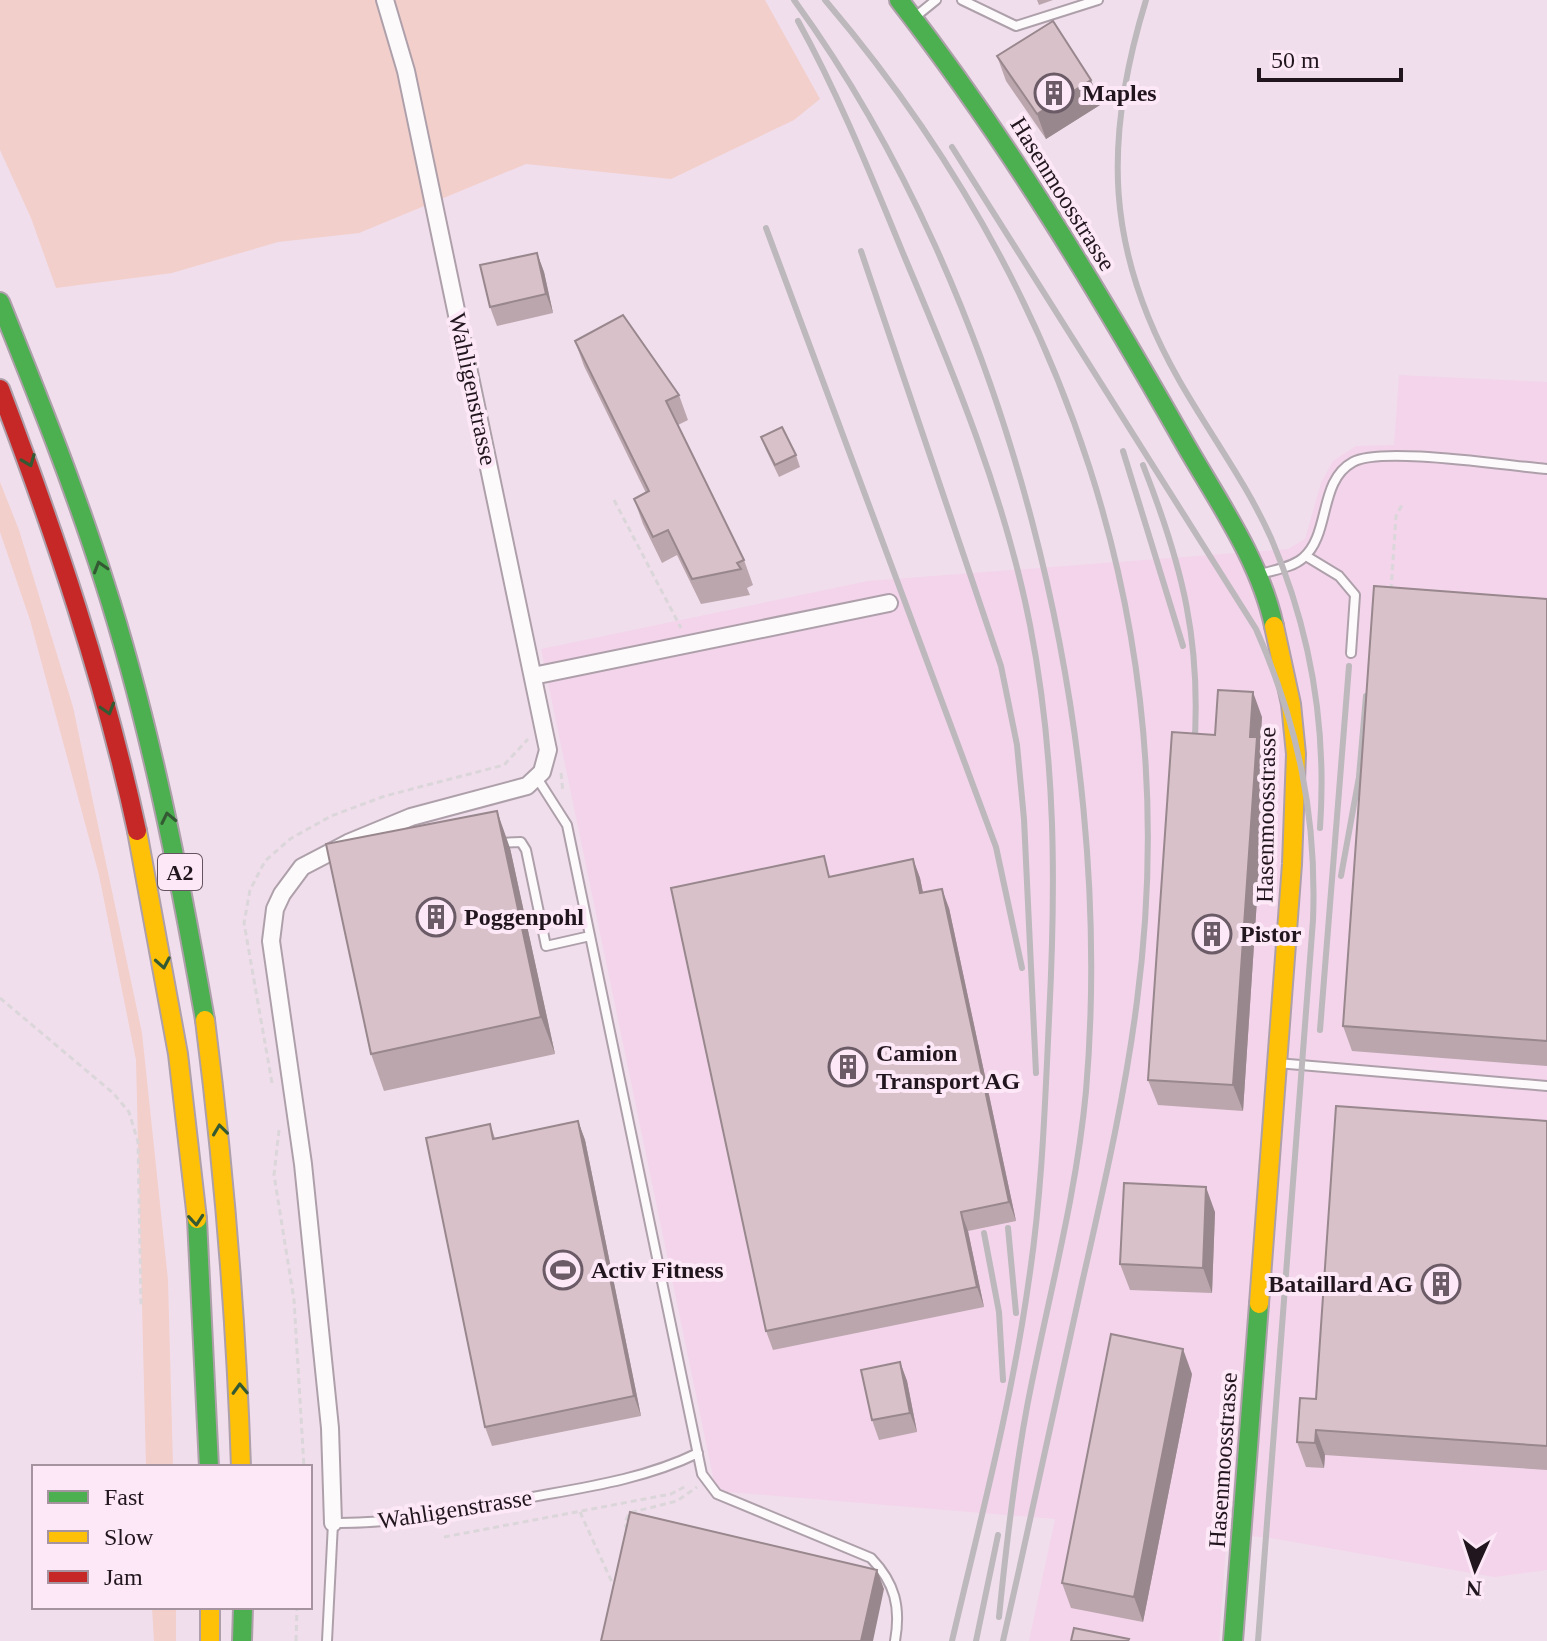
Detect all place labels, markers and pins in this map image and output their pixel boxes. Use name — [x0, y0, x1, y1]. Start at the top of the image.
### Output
building icon: Maples — [1033, 72, 1075, 114]
place label: Maples — [1082, 80, 1157, 106]
building icon: Poggenpohl — [415, 896, 457, 938]
place label: Poggenpohl — [464, 904, 584, 930]
building icon: Pistor — [1191, 913, 1233, 955]
place label: Pistor — [1240, 921, 1302, 947]
place label: Camion Transport AG — [876, 1040, 1021, 1094]
building icon: Camion Transport AG — [827, 1046, 869, 1088]
sports icon: Activ Fitness — [542, 1249, 584, 1291]
place label: Activ Fitness — [591, 1257, 724, 1283]
building icon: Bataillard AG — [1420, 1263, 1462, 1305]
place label: Bataillard AG — [1268, 1271, 1413, 1297]

